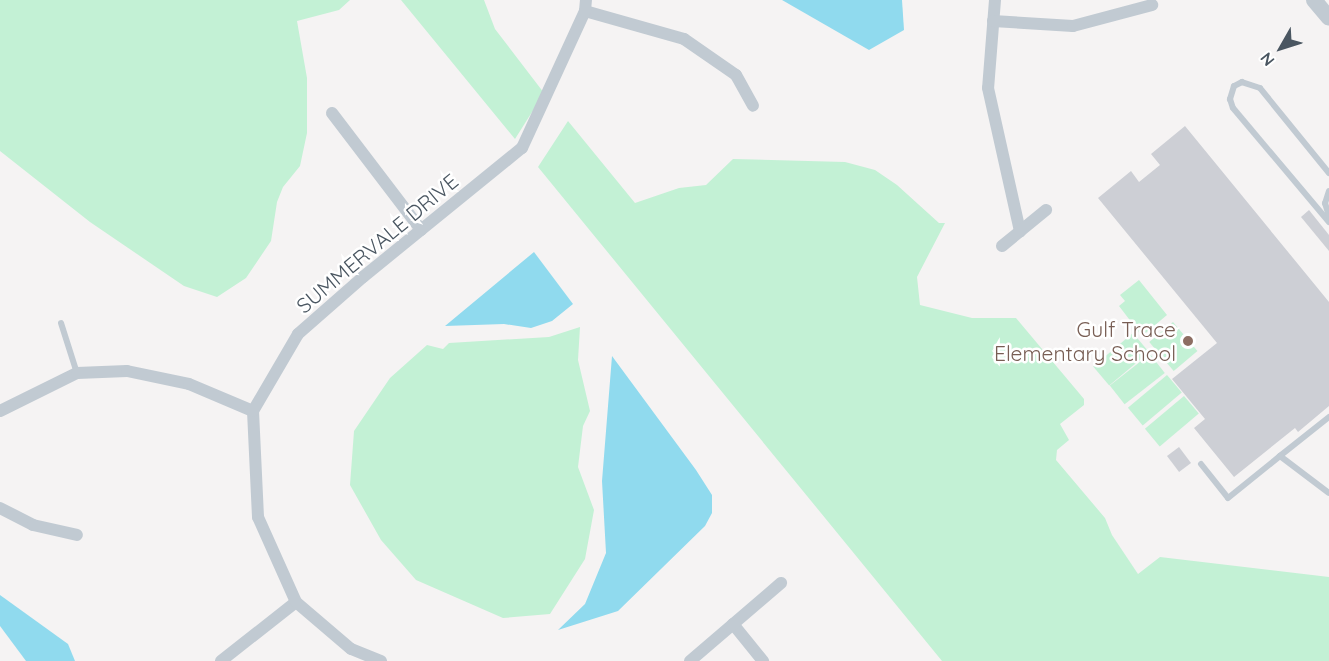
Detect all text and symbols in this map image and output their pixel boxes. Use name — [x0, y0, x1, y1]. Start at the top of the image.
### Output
north arrow — [1251, 18, 1311, 78]
text: N — [1256, 48, 1278, 70]
street label: SUMMERVALE DRIVE — [291, 168, 463, 318]
place label: Gulf Trace Elementary School — [994, 316, 1176, 366]
marker: Gulf Trace Elementary School — [1181, 334, 1195, 348]

